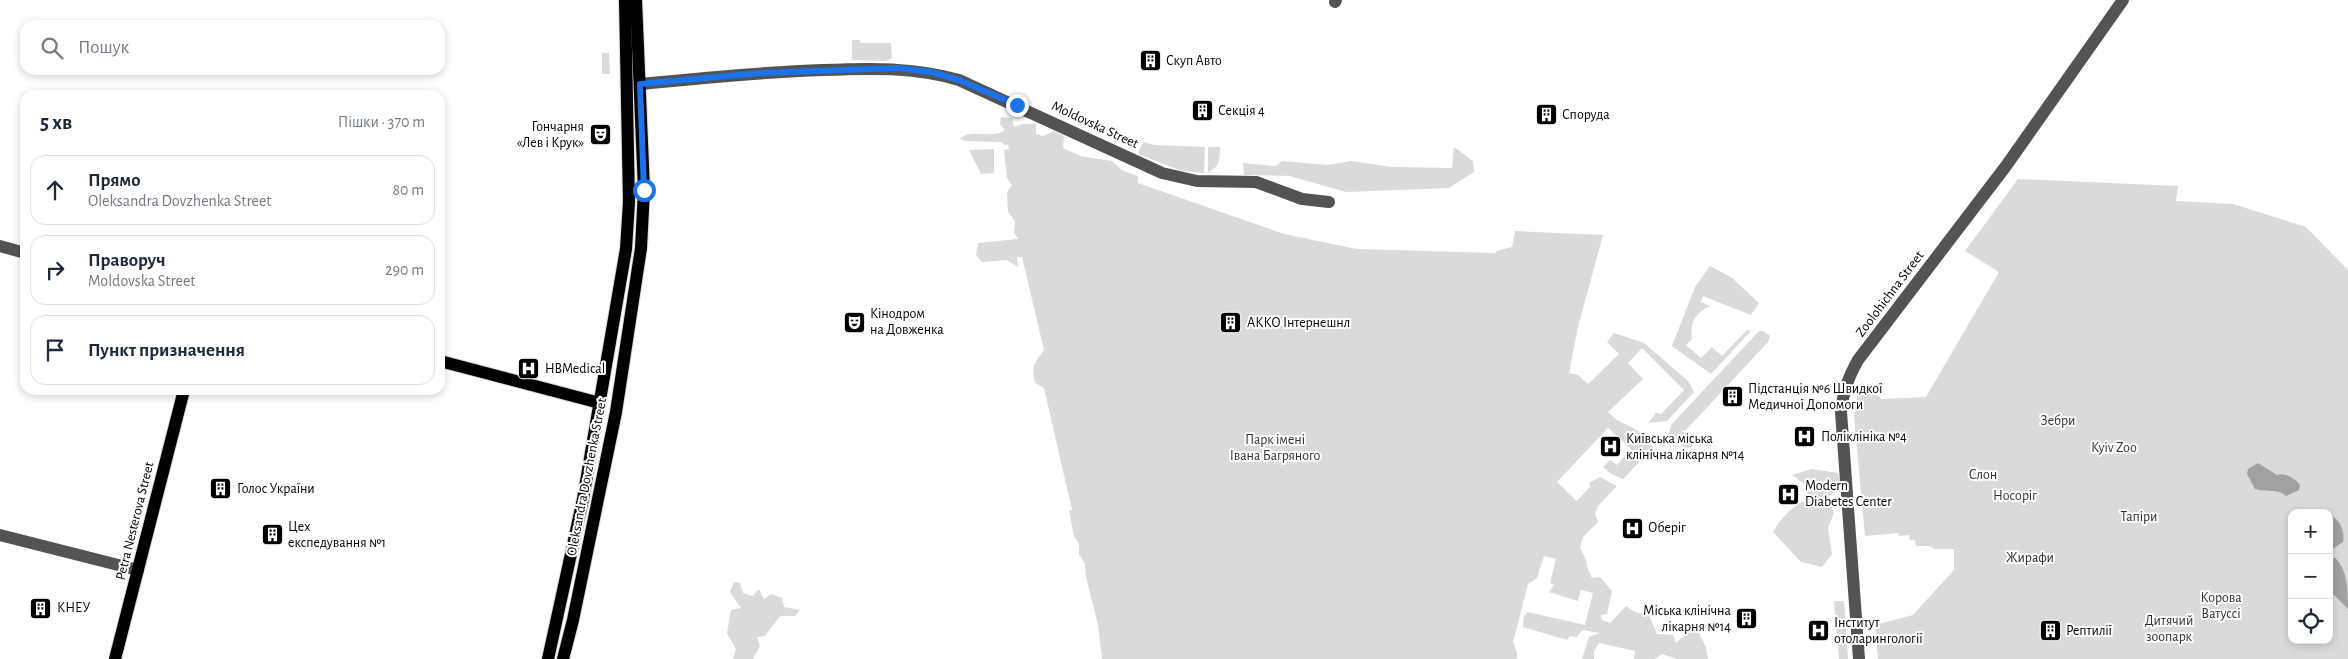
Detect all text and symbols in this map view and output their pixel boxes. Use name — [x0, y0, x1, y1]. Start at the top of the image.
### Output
search box — [20, 20, 445, 75]
icon: search — [38, 34, 66, 62]
text: Пошук — [78, 38, 129, 57]
building icon: Скуп Авто — [1138, 49, 1162, 73]
place label: Скуп Авто — [1166, 54, 1222, 68]
route end — [1006, 94, 1029, 117]
street label: Moldovska Street — [1049, 99, 1141, 151]
building icon: Секція 4 — [1190, 99, 1214, 123]
building icon: Споруда — [1534, 103, 1558, 127]
place label: Секція 4 — [1218, 104, 1265, 118]
place label: Споруда — [1562, 108, 1610, 122]
text: 5 хв — [40, 112, 72, 133]
text: Пішки · 370 m — [338, 114, 425, 130]
place label: Гончарня «Лев і Крук» — [517, 120, 584, 150]
theatre icon: Гончарня «Лев і Крук» — [588, 123, 612, 147]
text: Прямо — [88, 171, 141, 190]
icon: ahead — [41, 176, 69, 204]
route start — [633, 179, 656, 202]
text: 80 m — [393, 182, 424, 198]
text: Oleksandra Dovzhenka Street — [88, 193, 271, 209]
street label: Zoolohichna Street — [1853, 248, 1927, 339]
text: Праворуч — [88, 251, 166, 270]
icon: right — [41, 256, 69, 284]
text: 290 m — [385, 262, 424, 278]
text: Moldovska Street — [88, 273, 195, 289]
place label: Кінодром на Довженка — [870, 307, 944, 337]
theatre icon: Кінодром на Довженка — [842, 310, 866, 334]
building icon: АККО Інтернешнл — [1219, 311, 1243, 335]
place label: АККО Інтернешнл — [1247, 316, 1350, 330]
icon: arrive — [41, 336, 69, 364]
text: Пункт призначення — [88, 341, 245, 360]
hospital icon: HBMedical — [517, 357, 541, 381]
place label: HBMedical — [545, 362, 605, 376]
place label: Підстанція №6 Швидкої Медичної Допомоги — [1748, 382, 1883, 412]
building icon: Підстанція №6 Швидкої Медичної Допомоги — [1720, 385, 1744, 409]
street label: Oleksandra Dovzhenka Street — [565, 396, 609, 557]
park label: Зебри — [2041, 414, 2076, 428]
hospital icon: Поліклініка №4 — [1793, 425, 1817, 449]
place label: Поліклініка №4 — [1821, 430, 1907, 444]
place label: Київська міська клінічна лікарня №14 — [1626, 432, 1745, 462]
park label: Парк імені Івана Багряного — [1230, 433, 1321, 463]
hospital icon: Київська міська клінічна лікарня №14 — [1598, 435, 1622, 459]
park label: Kyiv Zoo — [2091, 441, 2137, 455]
street label: Petra Nesterova Street — [114, 460, 157, 581]
park label: Слон — [1969, 468, 1997, 482]
building icon: Голос України — [209, 477, 233, 501]
place label: Modern Diabetes Center — [1805, 479, 1892, 509]
place label: Голос України — [237, 482, 315, 496]
hospital icon: Modern Diabetes Center — [1777, 482, 1801, 506]
park label: Носоріг — [1993, 489, 2037, 503]
map controls — [2288, 509, 2333, 644]
button: + — [2288, 509, 2333, 554]
park label: Тапіри — [2121, 510, 2157, 524]
hospital icon: Оберіг — [1620, 516, 1644, 540]
place label: Цех експедування №1 — [288, 520, 386, 550]
place label: Оберіг — [1648, 521, 1686, 535]
building icon: Цех експедування №1 — [260, 523, 284, 547]
park label: Жирафи — [2006, 551, 2054, 565]
button: − — [2288, 554, 2333, 599]
park label: Корова Ватуссі — [2200, 591, 2242, 621]
building icon: КНЕУ — [29, 596, 53, 620]
button: locate — [2288, 599, 2333, 644]
place label: КНЕУ — [57, 601, 90, 615]
place label: Міська клінічна лікарня №14 — [1643, 604, 1732, 634]
building icon: Міська клінічна лікарня №14 — [1735, 607, 1759, 631]
park label: Дитячий зоопарк — [2145, 614, 2193, 644]
place label: Інститут отоларингології — [1834, 616, 1923, 646]
hospital icon: Інститут отоларингології — [1806, 619, 1830, 643]
building icon: Рептилії — [2038, 619, 2062, 643]
place label: Рептилії — [2066, 624, 2113, 638]

